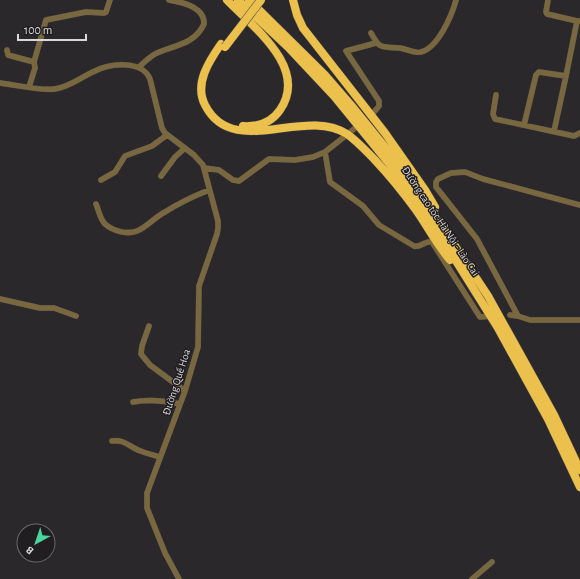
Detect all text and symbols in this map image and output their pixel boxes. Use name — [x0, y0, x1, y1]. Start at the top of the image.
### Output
scale bar — [18, 16, 86, 42]
text: 100 m — [24, 24, 52, 36]
street label: Đường cao tốc Hà Nội - Lào Cai — [400, 164, 481, 278]
street label: Đường Quế Hoa — [161, 348, 192, 417]
north arrow — [16, 523, 56, 563]
text: B — [23, 544, 36, 557]

